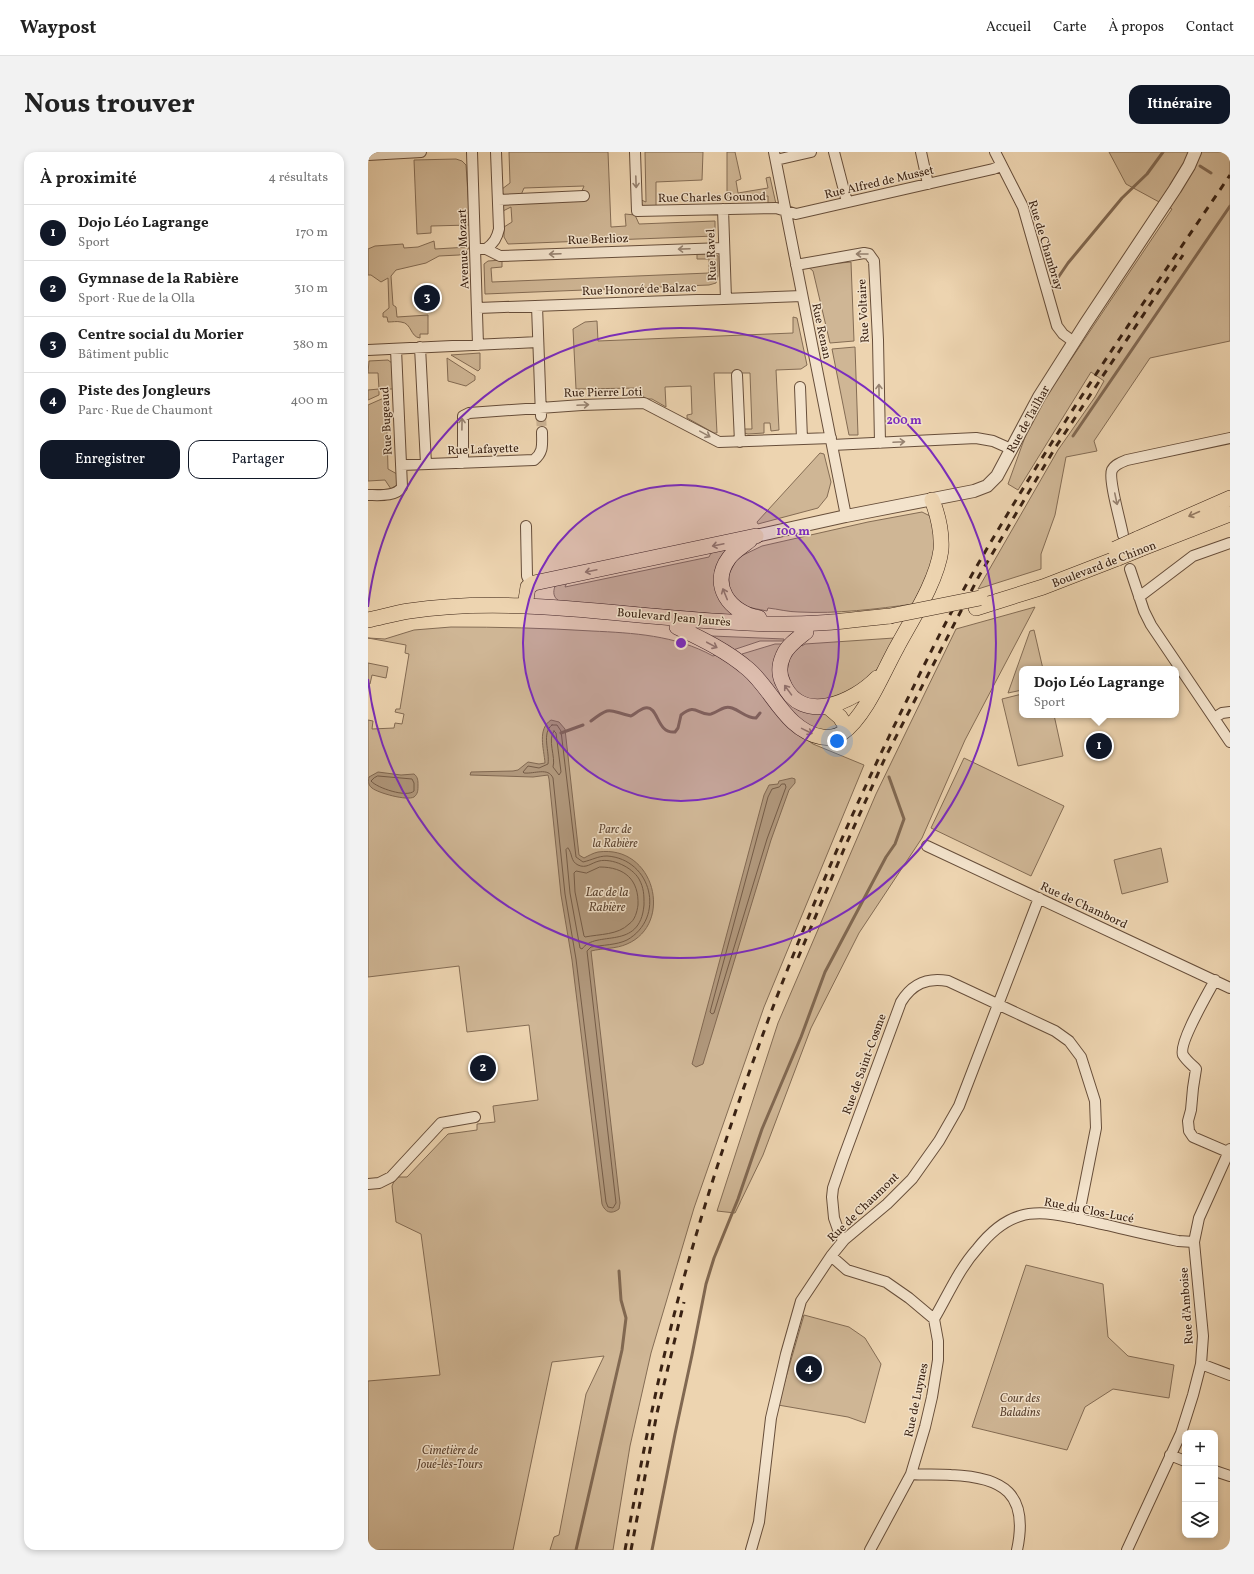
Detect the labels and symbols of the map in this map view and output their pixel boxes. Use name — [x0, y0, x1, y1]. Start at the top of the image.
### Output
street label: Rue Alfred de Musset — [823, 163, 936, 203]
one-way arrow — [633, 175, 640, 188]
street label: Rue Charles Gounod — [658, 189, 766, 207]
street label: Rue de Chambray — [1024, 198, 1066, 293]
street label: Avenue Mozart — [455, 209, 473, 289]
street label: Rue Ravel — [703, 228, 721, 281]
street label: Rue Berlioz — [567, 231, 629, 249]
one-way arrow — [678, 245, 691, 253]
one-way arrow — [549, 250, 562, 258]
one-way arrow — [856, 250, 869, 258]
street label: Rue Voltaire — [854, 278, 874, 343]
street label: Rue Honoré de Balzac — [582, 280, 696, 300]
pin: 3 — [414, 283, 440, 313]
street label: Rue Renan — [807, 302, 835, 361]
street label: Rue de Tailhar — [1004, 383, 1054, 456]
street label: Rue Pierre Loti — [564, 384, 643, 402]
one-way arrow — [875, 384, 883, 397]
street label: Rue Bugeaud — [377, 386, 397, 456]
one-way arrow — [576, 401, 589, 408]
text: 200 m — [886, 413, 922, 429]
one-way arrow — [458, 418, 466, 431]
one-way arrow — [699, 431, 711, 439]
one-way arrow — [892, 438, 905, 445]
street label: Rue Lafayette — [447, 441, 519, 459]
one-way arrow — [1112, 492, 1120, 505]
one-way arrow — [1189, 511, 1201, 518]
text: 100 m — [776, 524, 810, 540]
street label: Boulevard de Chinon — [1050, 538, 1159, 592]
one-way arrow — [712, 541, 725, 549]
one-way arrow — [584, 567, 597, 575]
one-way arrow — [721, 589, 729, 601]
street label: Boulevard Jean Jaurès — [616, 605, 731, 631]
centre of rings — [674, 636, 688, 650]
one-way arrow — [706, 642, 718, 649]
one-way arrow — [784, 685, 792, 696]
one-way arrow — [801, 728, 813, 735]
your location — [827, 731, 847, 751]
pin: 1 — [1086, 731, 1112, 761]
park label: Parc de la Rabière — [592, 822, 638, 852]
street label: Rue de Chambord — [1037, 879, 1130, 933]
water label: Lac de la Rabière — [585, 884, 629, 917]
street label: Rue de Saint-Cosme — [839, 1011, 891, 1117]
pin: 2 — [470, 1053, 496, 1083]
street label: Rue de Chaumont — [824, 1169, 903, 1246]
street label: Rue du Clos-Lucé — [1043, 1194, 1135, 1228]
street label: Rue d'Amboise — [1176, 1266, 1198, 1345]
pin: 4 — [796, 1354, 822, 1384]
street label: Rue de Luynes — [901, 1362, 933, 1439]
park label: Cour des Baladins — [1000, 1391, 1041, 1421]
park label: Cimetière de Joué-lès-Tours — [416, 1443, 484, 1473]

